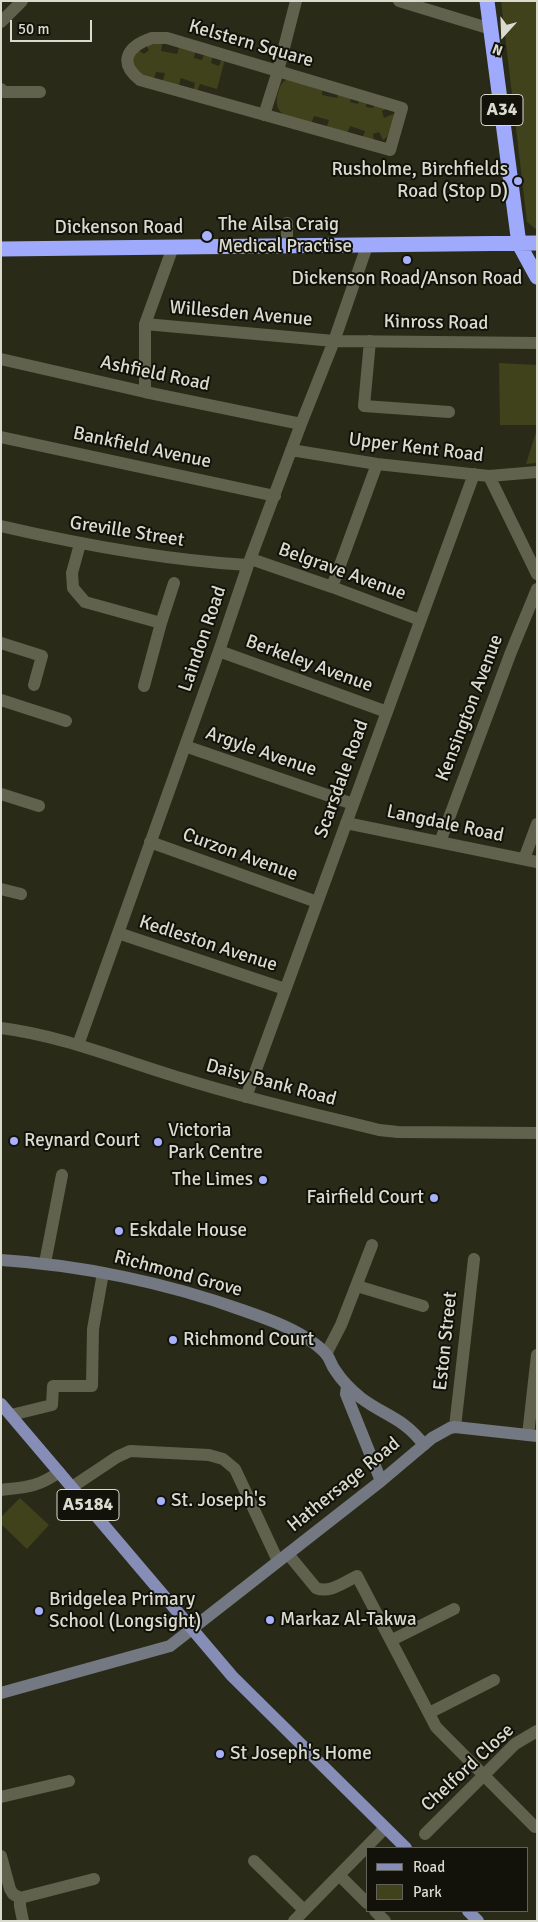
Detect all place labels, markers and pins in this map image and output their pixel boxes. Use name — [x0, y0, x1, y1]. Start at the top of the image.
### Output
place label: Rusholme, Birchfields Road (Stop D) — [332, 159, 508, 203]
marker: Rusholme, Birchfields Road (Stop D) — [512, 175, 524, 187]
place label: The Ailsa Craig Medical Practise — [218, 214, 352, 258]
marker: The Ailsa Craig Medical Practise — [200, 229, 214, 243]
marker: Dickenson Road/Anson Road — [401, 254, 413, 266]
place label: Dickenson Road/Anson Road — [292, 268, 522, 290]
place label: Victoria Park Centre — [168, 1120, 263, 1164]
place label: Reynard Court — [24, 1130, 140, 1152]
marker: Reynard Court — [8, 1135, 20, 1147]
marker: Victoria Park Centre — [152, 1136, 164, 1148]
place label: The Limes — [172, 1169, 253, 1191]
marker: The Limes — [257, 1174, 269, 1186]
place label: Fairfield Court — [306, 1187, 424, 1209]
marker: Fairfield Court — [428, 1192, 440, 1204]
place label: Eskdale House — [129, 1220, 247, 1242]
marker: Eskdale House — [113, 1225, 125, 1237]
place label: Richmond Court — [183, 1329, 314, 1351]
marker: Richmond Court — [167, 1334, 179, 1346]
place label: St. Joseph's — [171, 1490, 266, 1512]
marker: St. Joseph's — [155, 1495, 167, 1507]
place label: Bridgelea Primary School (Longsight) — [49, 1589, 201, 1633]
marker: Bridgelea Primary School (Longsight) — [33, 1605, 45, 1617]
place label: Markaz Al-Takwa — [280, 1609, 417, 1631]
marker: Markaz Al-Takwa — [264, 1614, 276, 1626]
place label: St Joseph's Home — [230, 1743, 372, 1765]
marker: St Joseph's Home — [214, 1748, 226, 1760]

